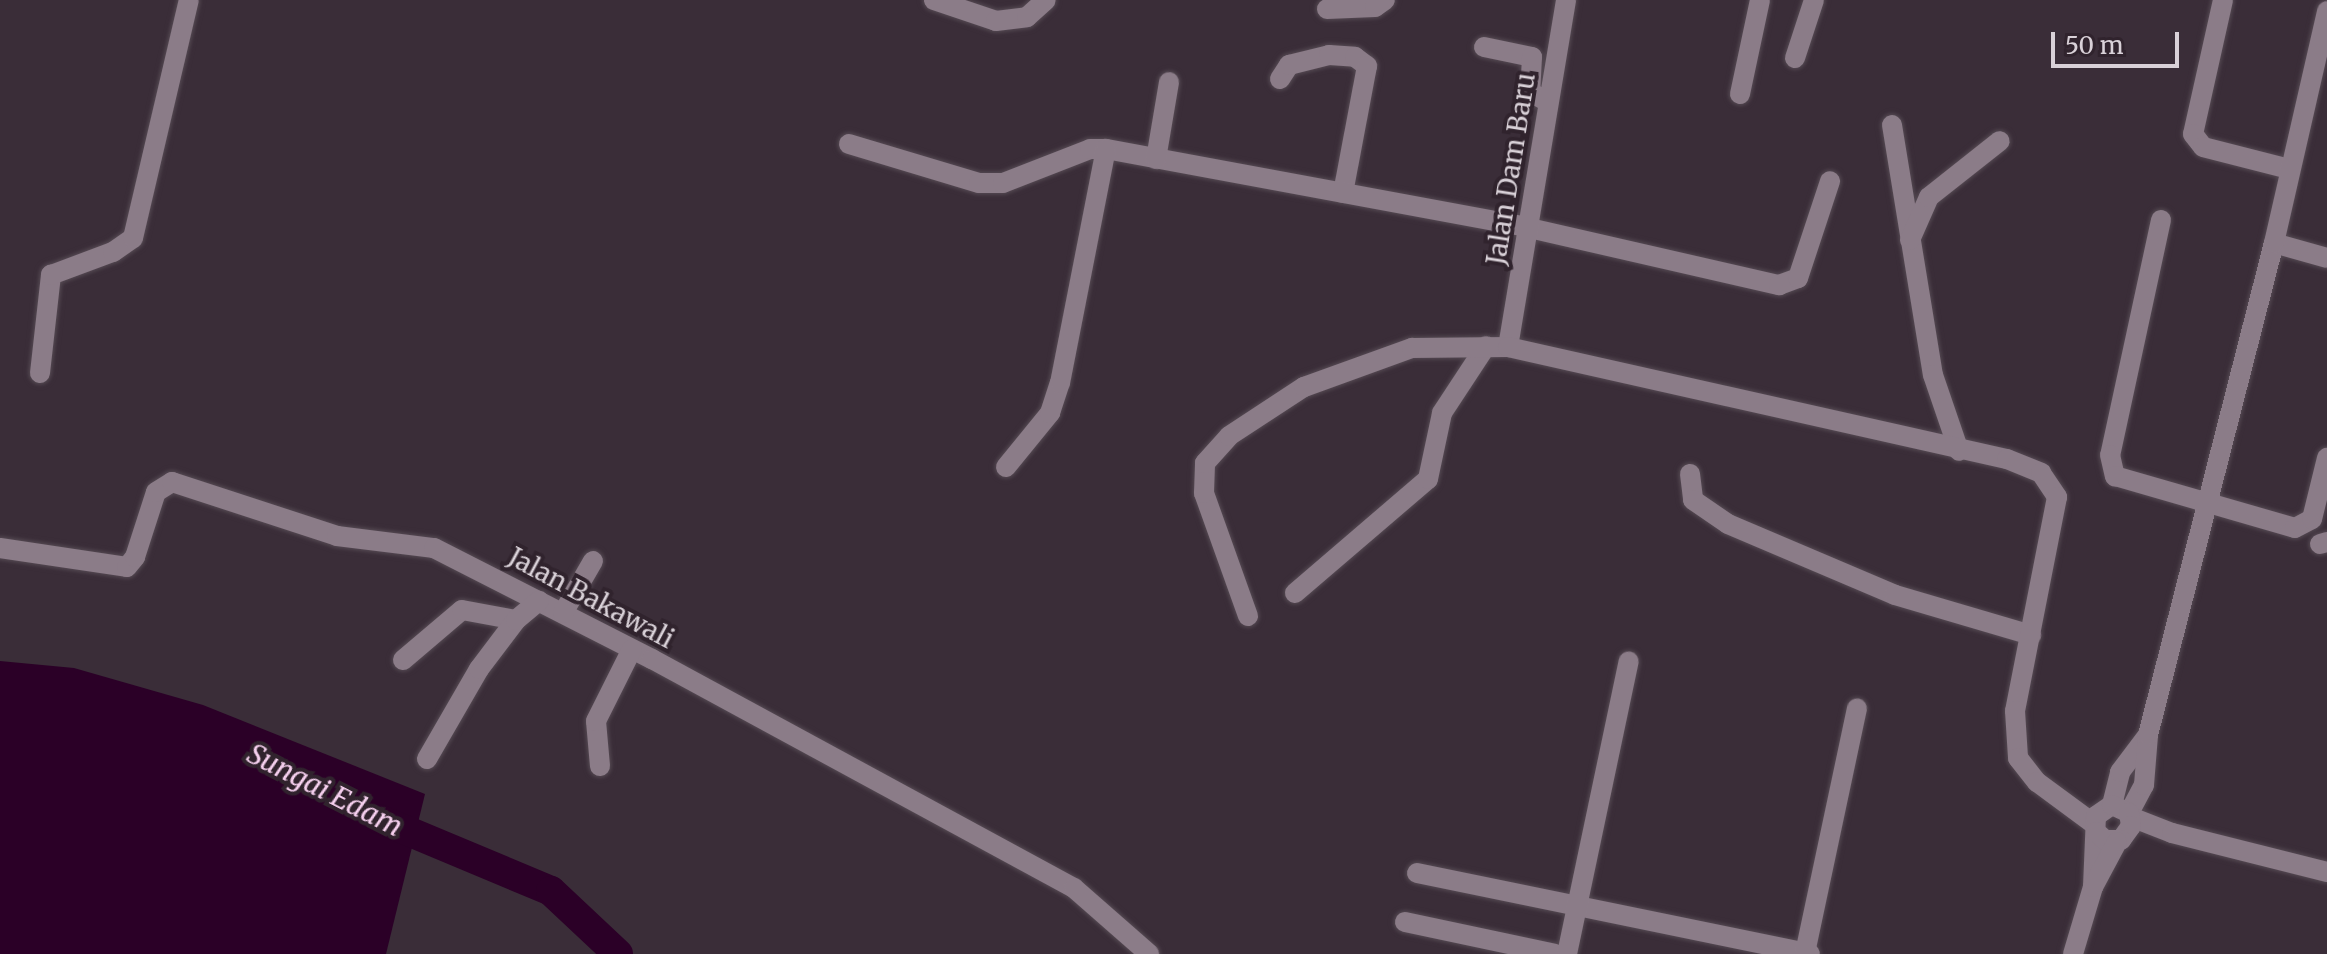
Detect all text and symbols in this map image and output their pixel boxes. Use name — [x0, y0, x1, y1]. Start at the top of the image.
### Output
scale bar — [2055, 16, 2183, 66]
text: 50 m — [2065, 30, 2124, 61]
street label: Jalan Dam Baru — [1480, 71, 1542, 267]
street label: Jalan Bakawali — [503, 541, 679, 655]
water label: Sungai Edam — [242, 737, 408, 843]

